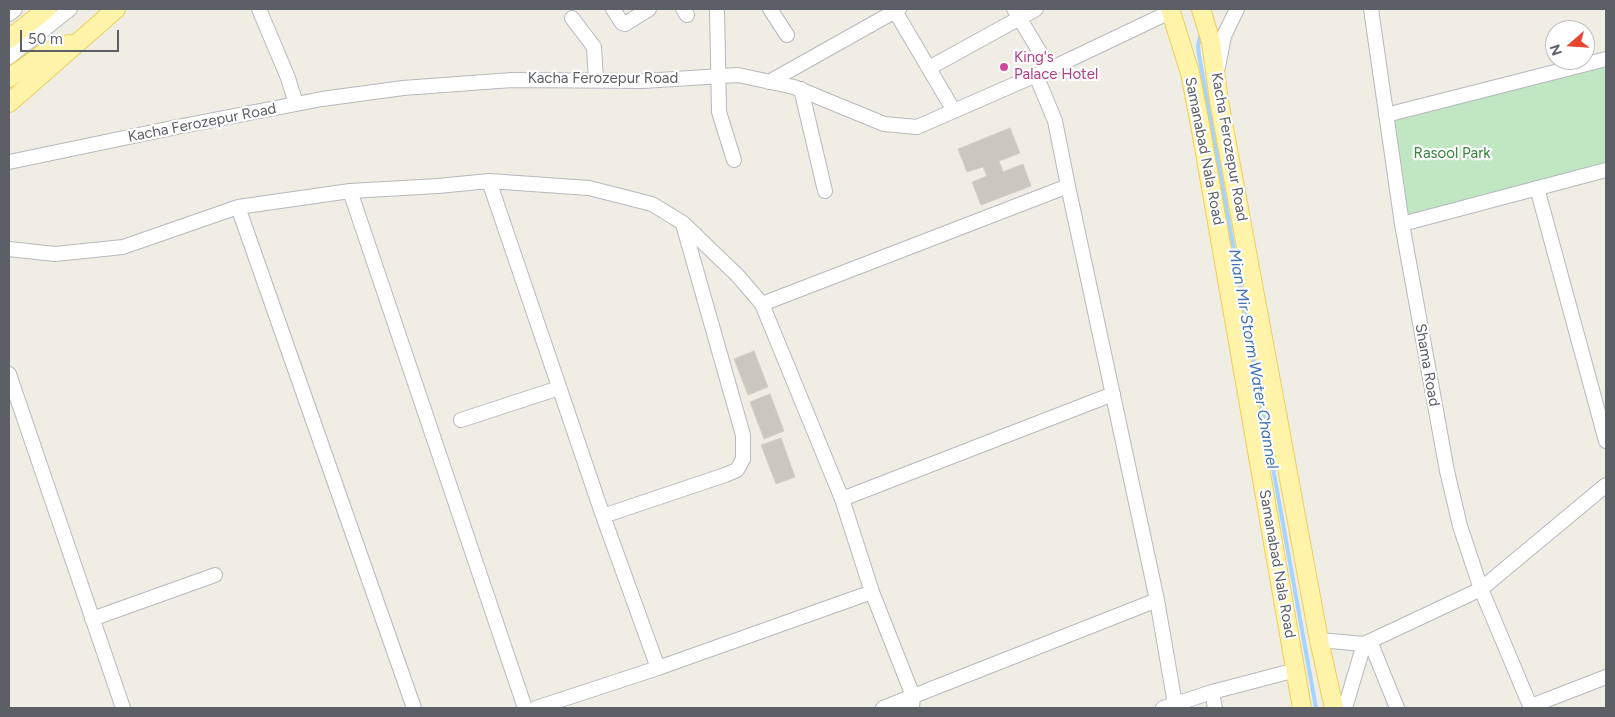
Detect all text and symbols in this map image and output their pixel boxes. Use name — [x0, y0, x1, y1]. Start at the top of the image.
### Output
scale bar — [22, 20, 121, 52]
north arrow — [1545, 20, 1595, 70]
text: 50 m — [28, 30, 63, 48]
text: N — [1546, 42, 1566, 58]
place label: King's Palace Hotel — [1014, 49, 1098, 84]
marker: King's Palace Hotel — [998, 61, 1010, 73]
street label: Kacha Ferozepur Road — [528, 70, 678, 88]
street label: Kacha Ferozepur Road — [1207, 71, 1251, 223]
street label: Samanabad Nala Road — [1181, 75, 1227, 227]
street label: Kacha Ferozepur Road — [126, 100, 278, 146]
park label: Rasool Park — [1414, 145, 1490, 163]
water label: Mian Mir Storm Water Channel — [1224, 248, 1282, 470]
street label: Shama Road — [1411, 322, 1443, 408]
street label: Samanabad Nala Road — [1255, 488, 1299, 640]

